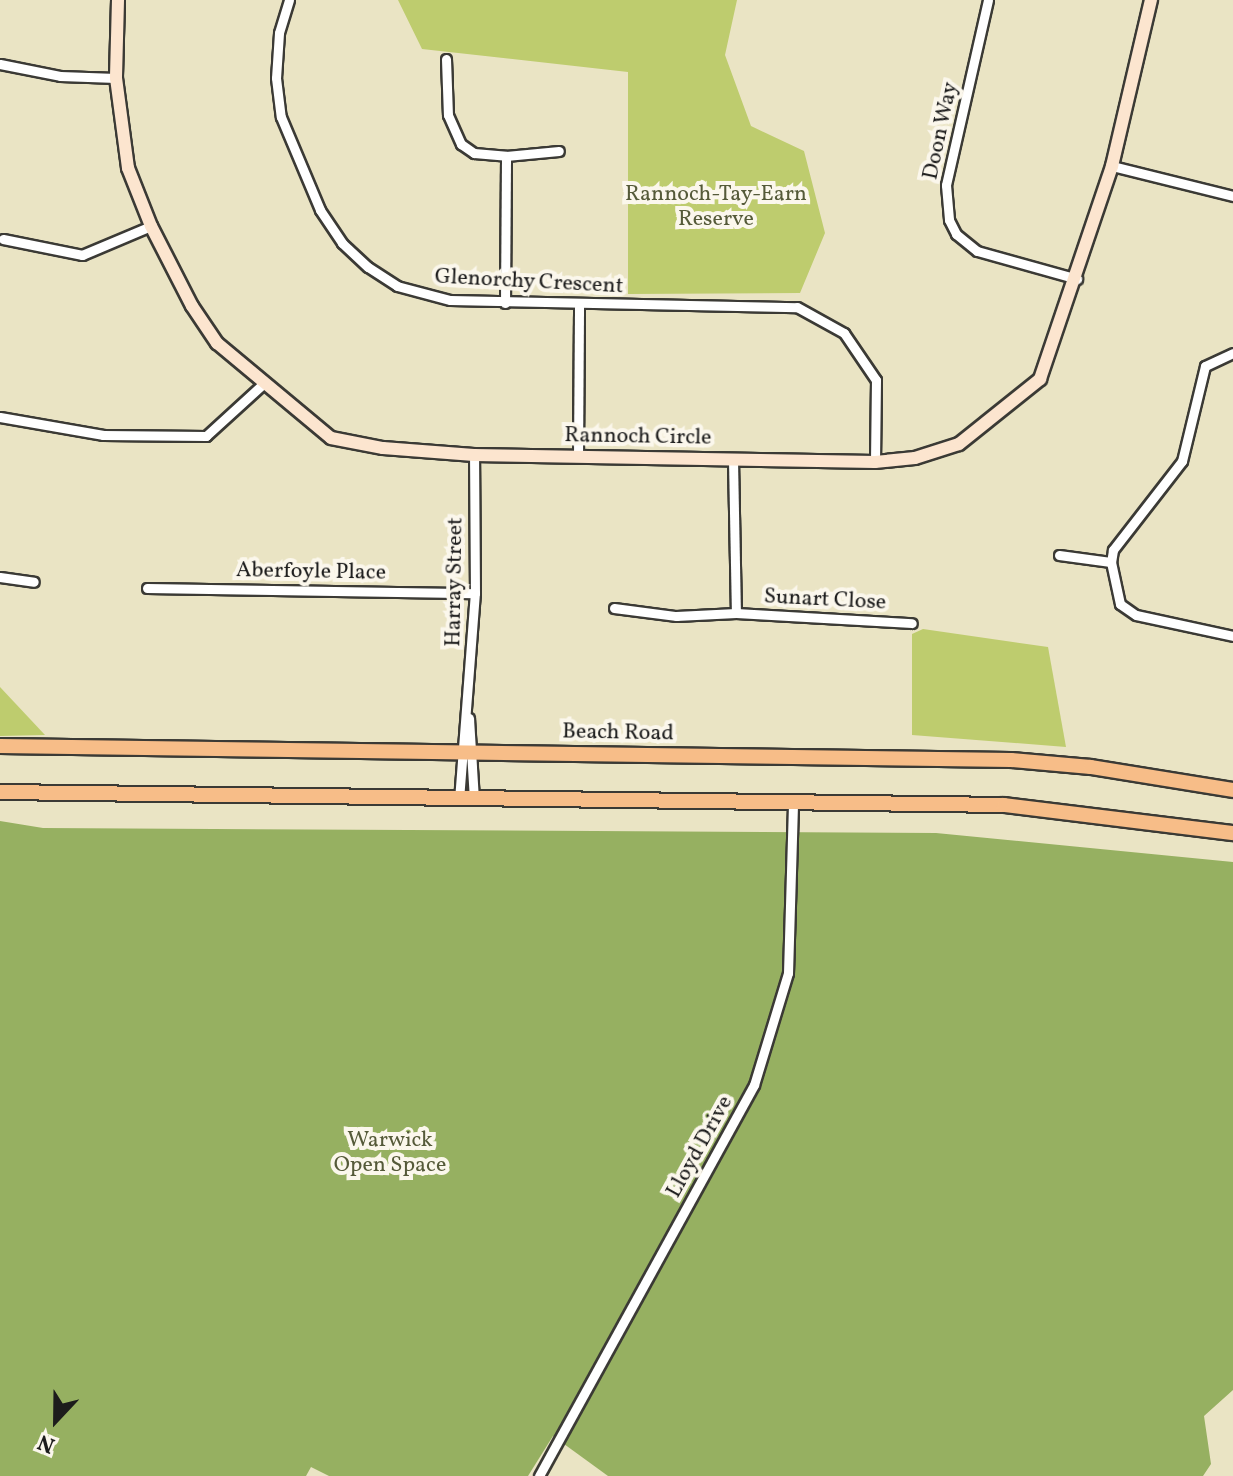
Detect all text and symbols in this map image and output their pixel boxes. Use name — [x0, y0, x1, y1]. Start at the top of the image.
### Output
street label: Doon Way — [918, 79, 964, 183]
park label: Rannoch-Tay-Earn Reserve — [625, 181, 807, 232]
street label: Glenorchy Crescent — [434, 264, 624, 300]
street label: Rannoch Circle — [564, 423, 712, 451]
street label: Harray Street — [441, 517, 469, 647]
street label: Aberfoyle Place — [236, 557, 386, 587]
street label: Sunart Close — [763, 584, 887, 616]
street label: Beach Road — [562, 719, 674, 747]
street label: Lloyd Drive — [661, 1091, 739, 1203]
park label: Warwick Open Space — [334, 1127, 446, 1178]
north arrow — [16, 1380, 96, 1460]
text: N — [34, 1425, 60, 1460]

